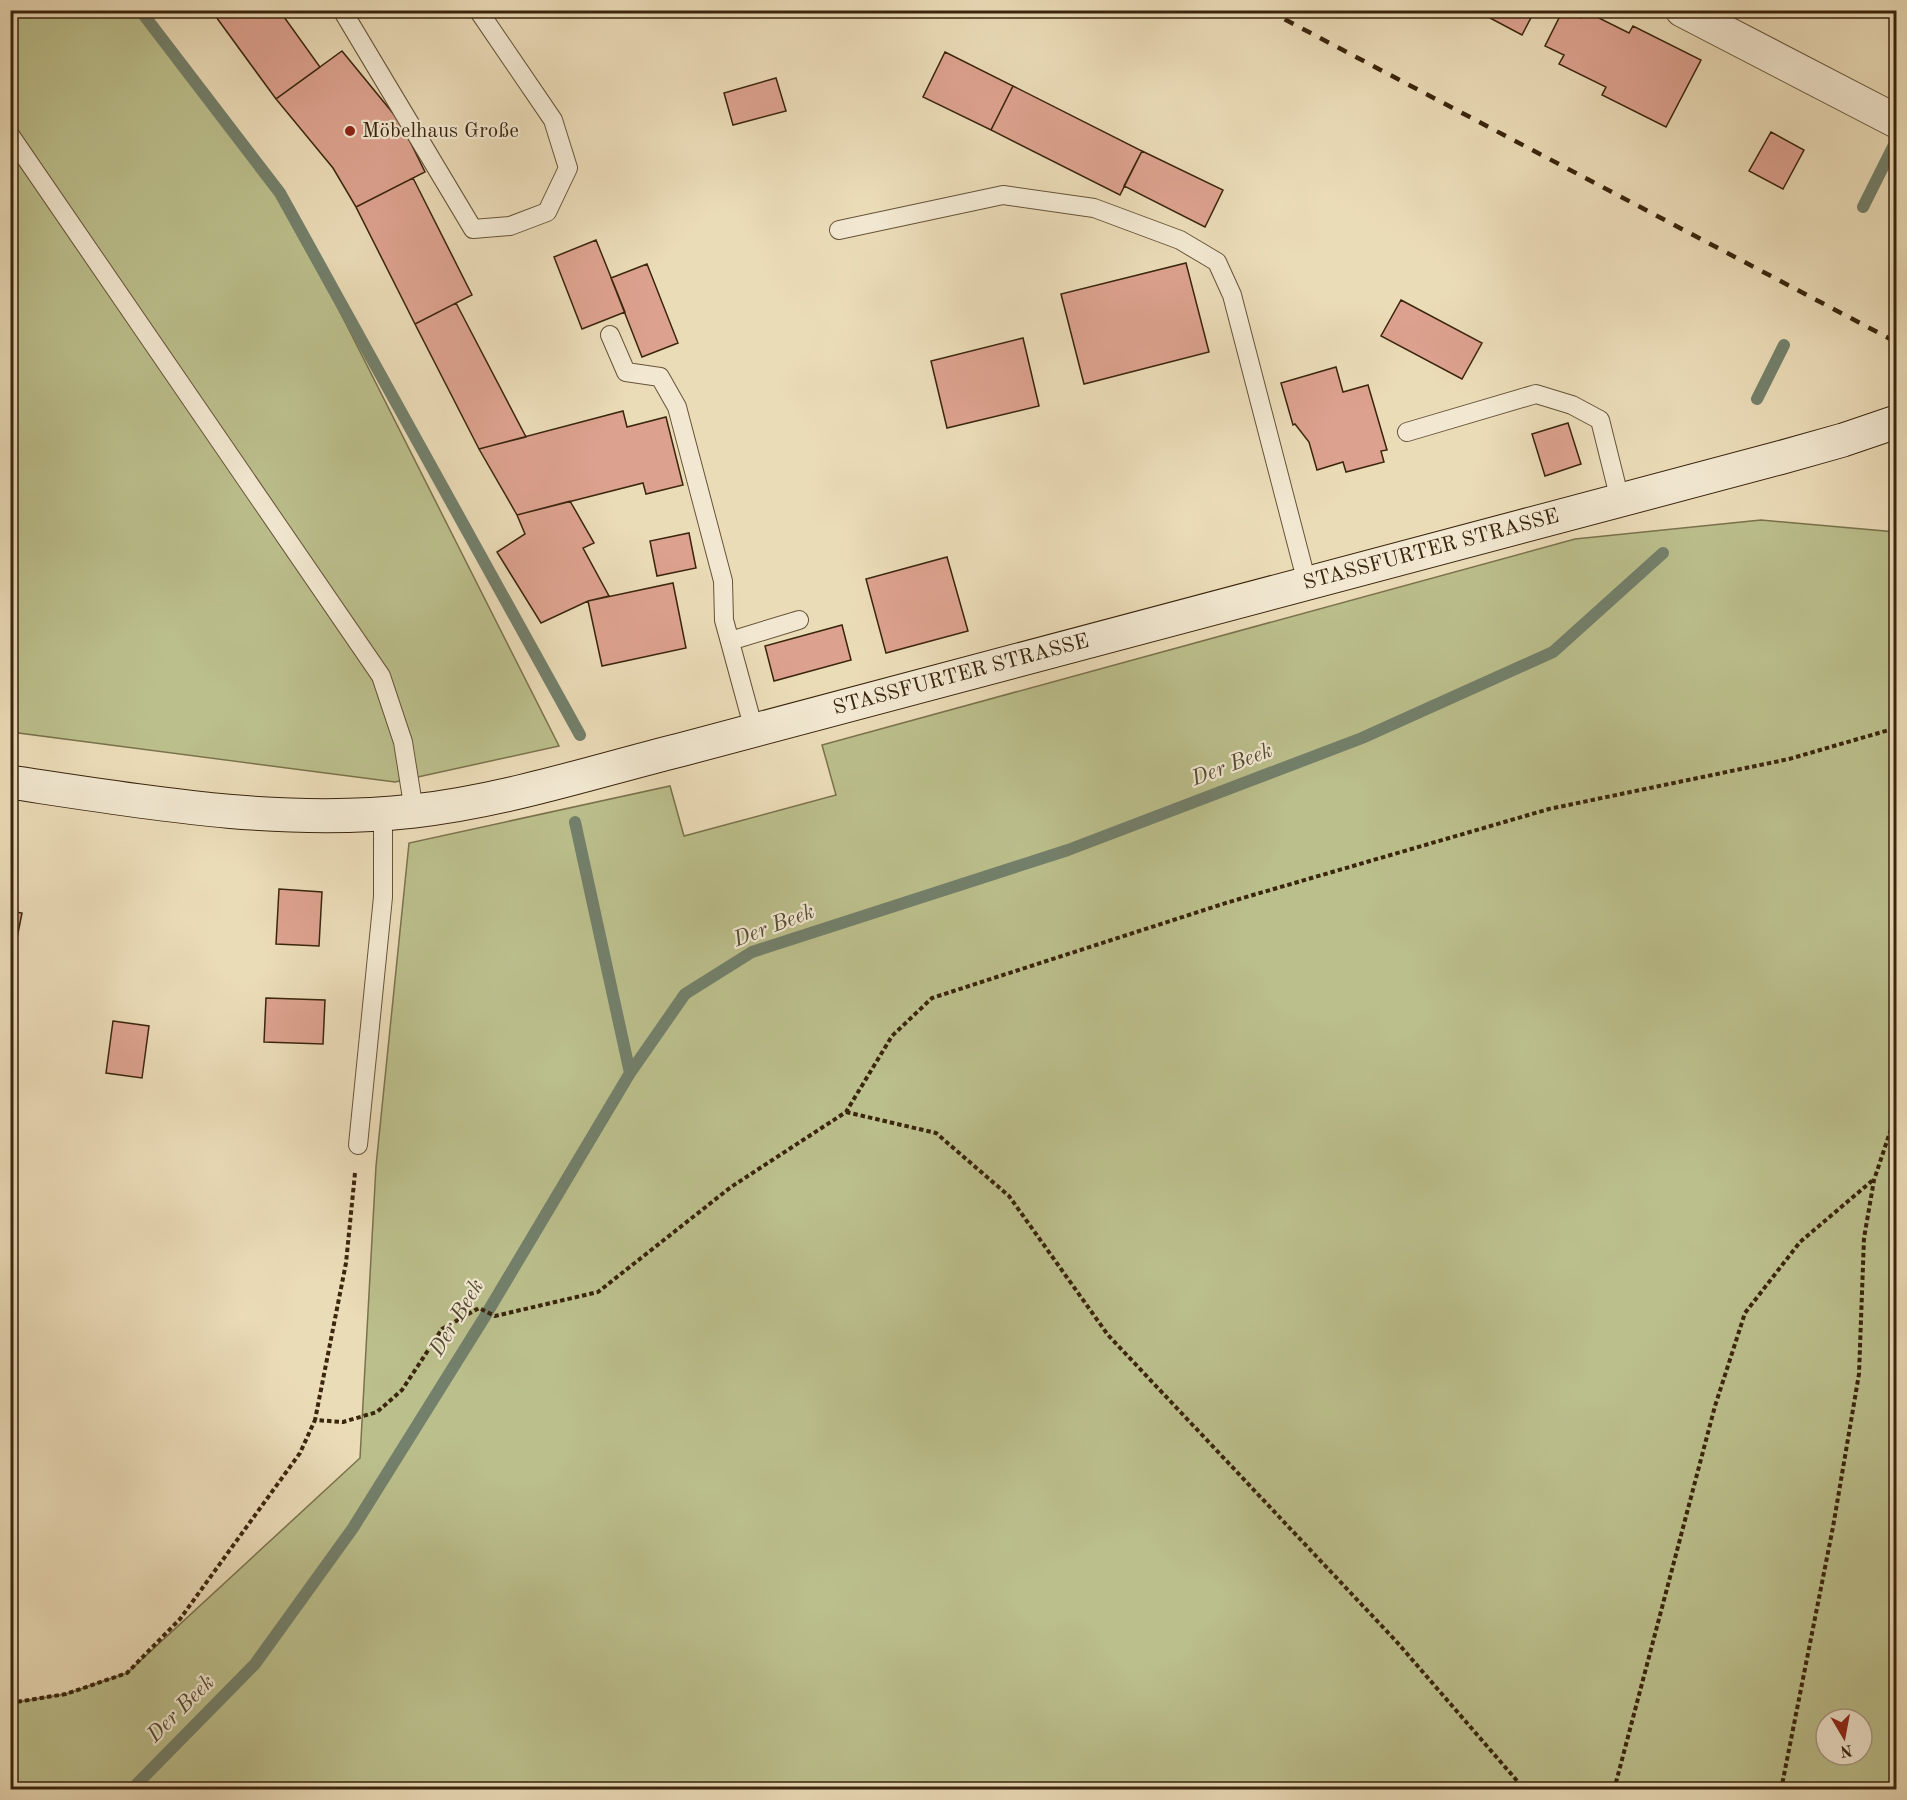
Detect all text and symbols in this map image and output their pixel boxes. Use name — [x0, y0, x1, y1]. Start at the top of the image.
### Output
place label: Möbelhaus Große — [362, 121, 519, 142]
marker: Möbelhaus Große — [343, 124, 357, 138]
street label: STASSFURTER STRASSE — [1301, 506, 1561, 594]
street label: STASSFURTER STRASSE — [831, 631, 1091, 719]
water label: Der Beek — [1187, 739, 1276, 791]
water label: Der Beek — [729, 900, 818, 952]
water label: Der Beek — [425, 1276, 488, 1361]
water label: Der Beek — [142, 1671, 219, 1748]
north arrow — [1814, 1707, 1874, 1767]
text: N — [1838, 1741, 1854, 1759]

